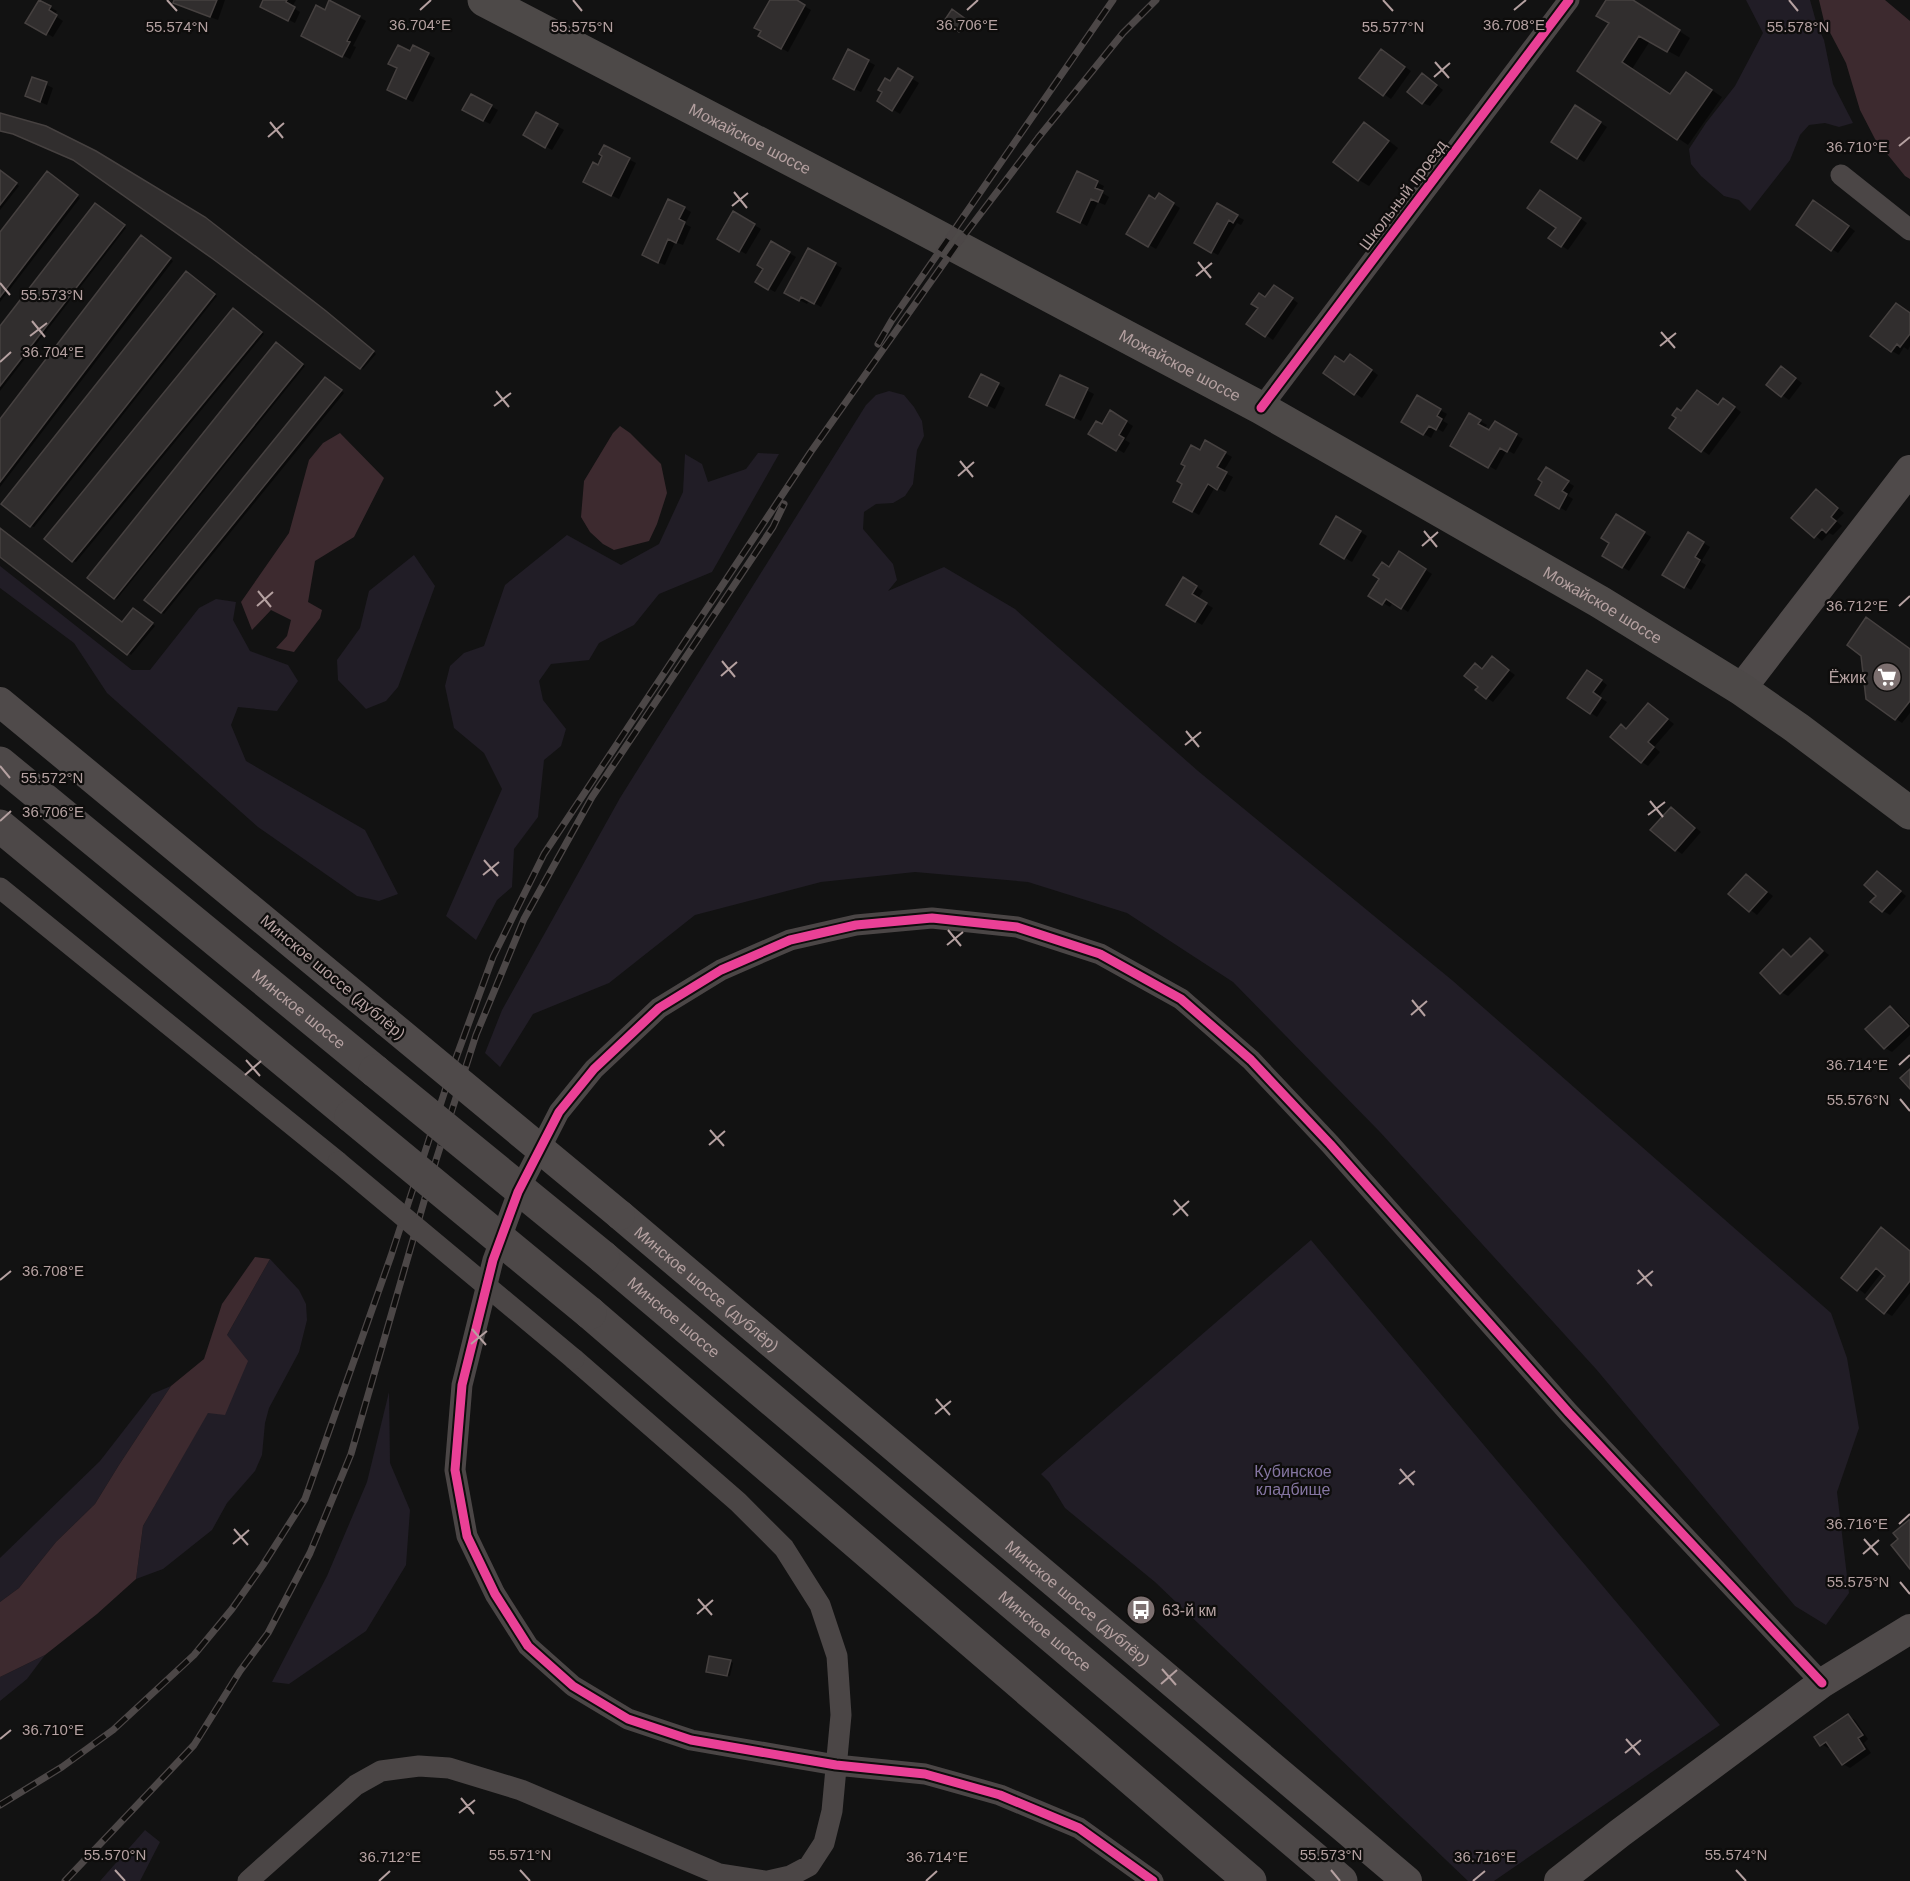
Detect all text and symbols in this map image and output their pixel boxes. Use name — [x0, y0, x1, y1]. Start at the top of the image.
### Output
text: 36.704°E — [389, 16, 451, 33]
text: 36.706°E — [936, 16, 998, 33]
text: 36.708°E — [1483, 16, 1545, 33]
text: 55.574°N — [146, 18, 208, 35]
text: 55.575°N — [551, 18, 613, 35]
text: 55.577°N — [1362, 18, 1424, 35]
text: 55.578°N — [1767, 18, 1829, 35]
street label: Можайское шоссе — [686, 100, 814, 177]
street label: Школьный проезд — [1356, 136, 1450, 253]
text: 36.710°E — [1826, 138, 1888, 155]
text: 55.573°N — [21, 286, 83, 303]
street label: Можайское шоссе — [1117, 326, 1244, 404]
text: 36.704°E — [22, 343, 84, 360]
street label: Можайское шоссе — [1541, 563, 1665, 647]
text: 36.712°E — [1826, 597, 1888, 614]
supermarket icon: Ёжик — [1871, 661, 1903, 693]
place label: Ёжик — [1829, 669, 1867, 686]
text: 55.572°N — [21, 769, 83, 786]
text: 36.706°E — [22, 803, 84, 820]
street label: Минское шоссе (дублёр) — [257, 911, 409, 1043]
street label: Минское шоссе — [248, 965, 350, 1053]
text: 36.714°E — [1826, 1056, 1888, 1073]
text: 55.576°N — [1827, 1091, 1889, 1108]
street label: Минское шоссе (дублёр) — [631, 1222, 783, 1354]
text: 36.708°E — [22, 1262, 84, 1279]
street label: Минское шоссе — [624, 1273, 724, 1361]
park label: Кубинское кладбище — [1254, 1463, 1332, 1498]
text: 36.716°E — [1826, 1515, 1888, 1532]
street label: Минское шоссе (дублёр) — [1002, 1536, 1154, 1668]
text: 55.575°N — [1827, 1573, 1889, 1590]
street label: Минское шоссе — [995, 1587, 1095, 1675]
bus stop icon: 63-й км — [1125, 1594, 1157, 1626]
place label: 63-й км — [1162, 1602, 1217, 1619]
text: 36.710°E — [22, 1721, 84, 1738]
text: 55.570°N — [84, 1846, 146, 1863]
text: 55.571°N — [489, 1846, 551, 1863]
text: 55.573°N — [1300, 1846, 1362, 1863]
text: 55.574°N — [1705, 1846, 1767, 1863]
text: 36.712°E — [359, 1848, 421, 1865]
text: 36.714°E — [906, 1848, 968, 1865]
text: 36.716°E — [1454, 1848, 1516, 1865]

